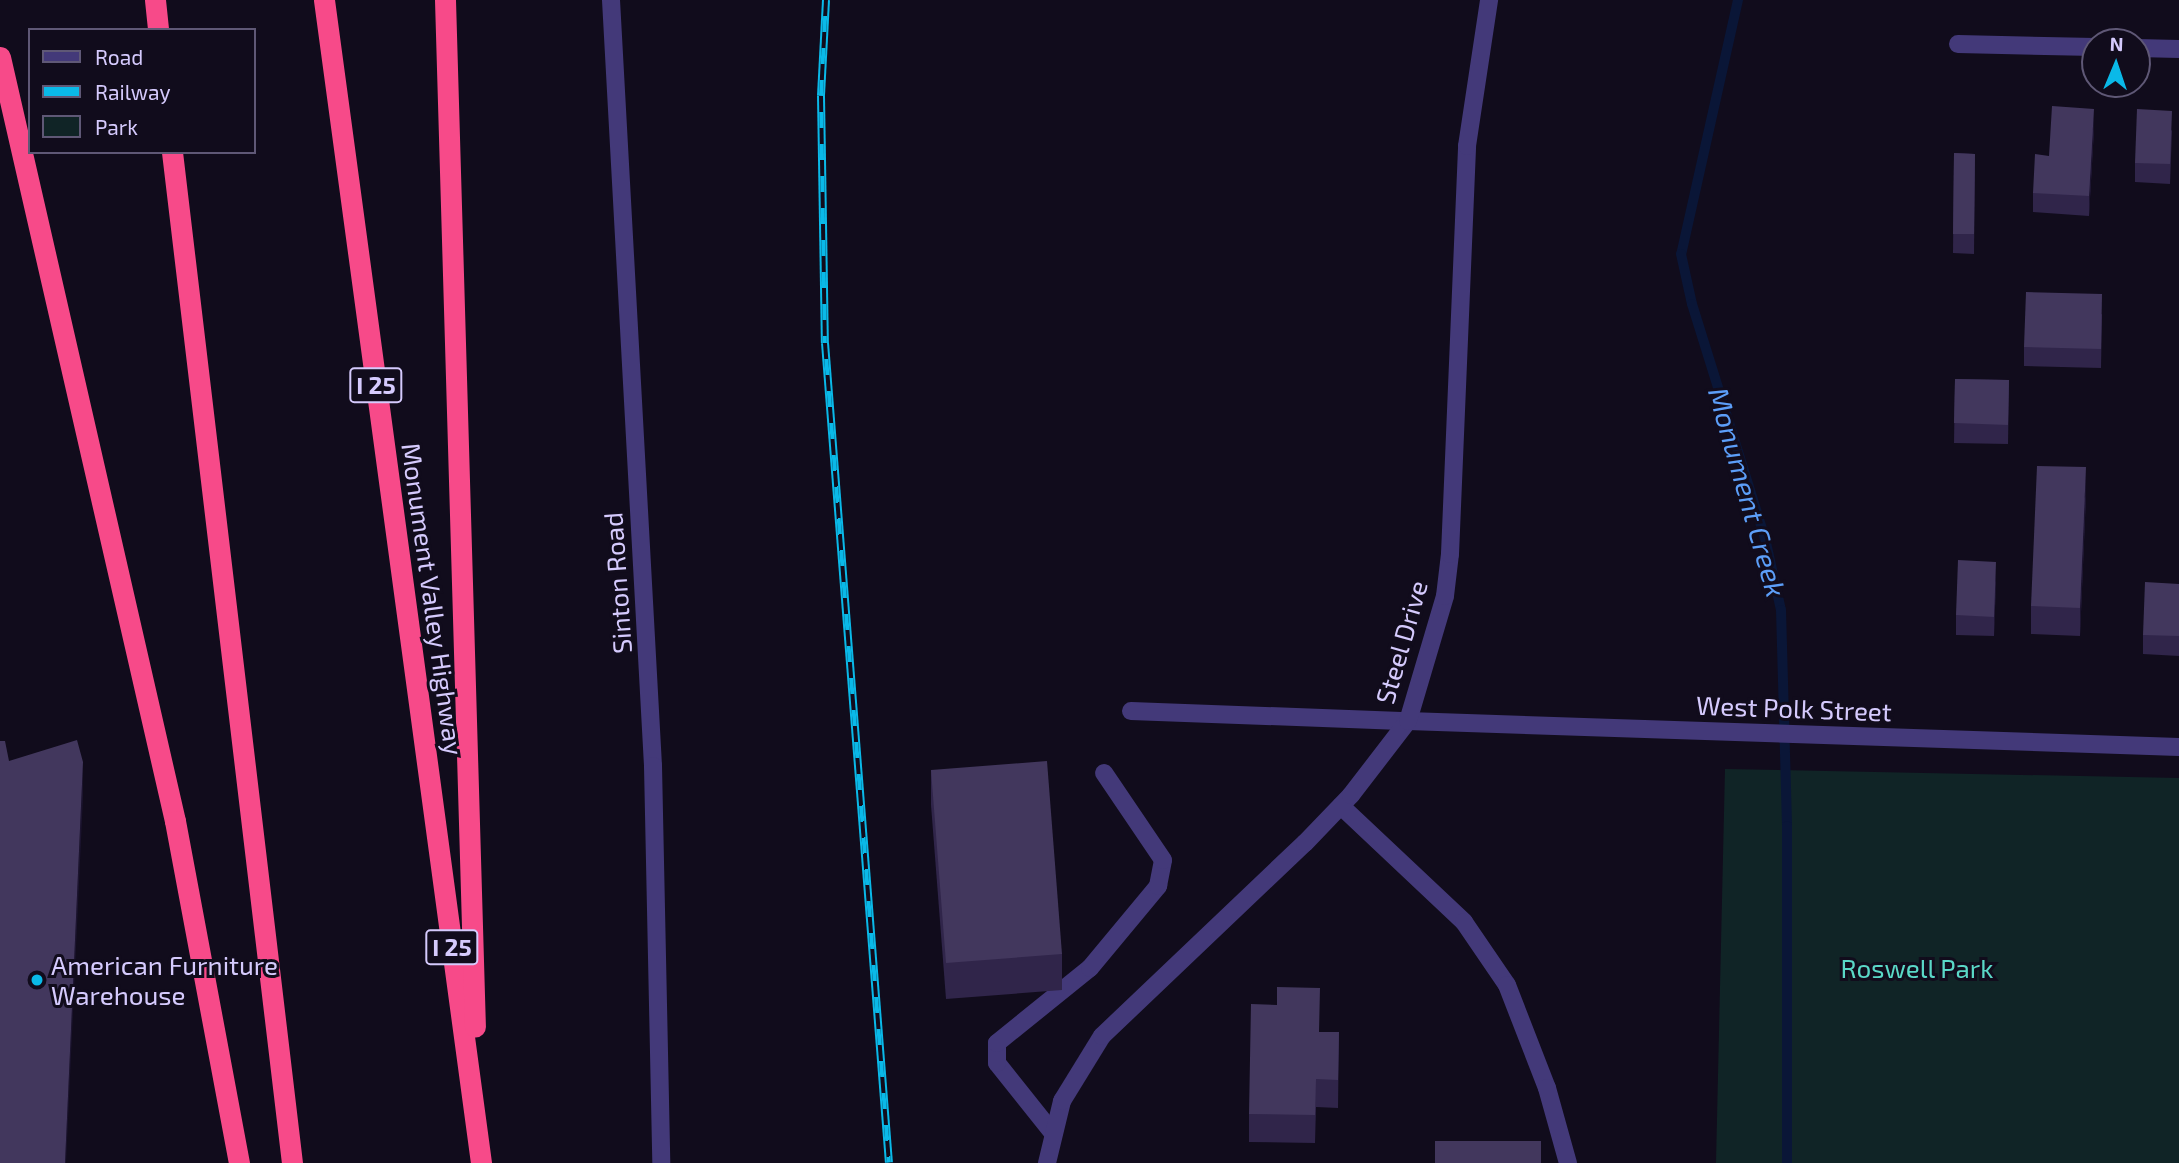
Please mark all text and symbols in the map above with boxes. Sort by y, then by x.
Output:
legend [28,28,256,154]
north arrow [2081,28,2151,98]
text: N [2109,32,2124,55]
text: Road [95,44,143,69]
text: Railway [95,79,171,104]
text: Park [95,114,138,139]
road number: I 25 [348,364,404,406]
water label: Monument Creek [1702,383,1794,601]
street label: Monument Valley Highway [396,440,470,758]
street label: Sinton Road [596,511,638,655]
street label: Steel Drive [1368,576,1434,708]
street label: West Polk Street [1696,689,1892,727]
road number: I 25 [424,926,480,967]
place label: American Furniture Warehouse [51,949,278,1010]
park label: Roswell Park [1840,952,1994,984]
marker: American Furniture Warehouse [29,972,45,988]

